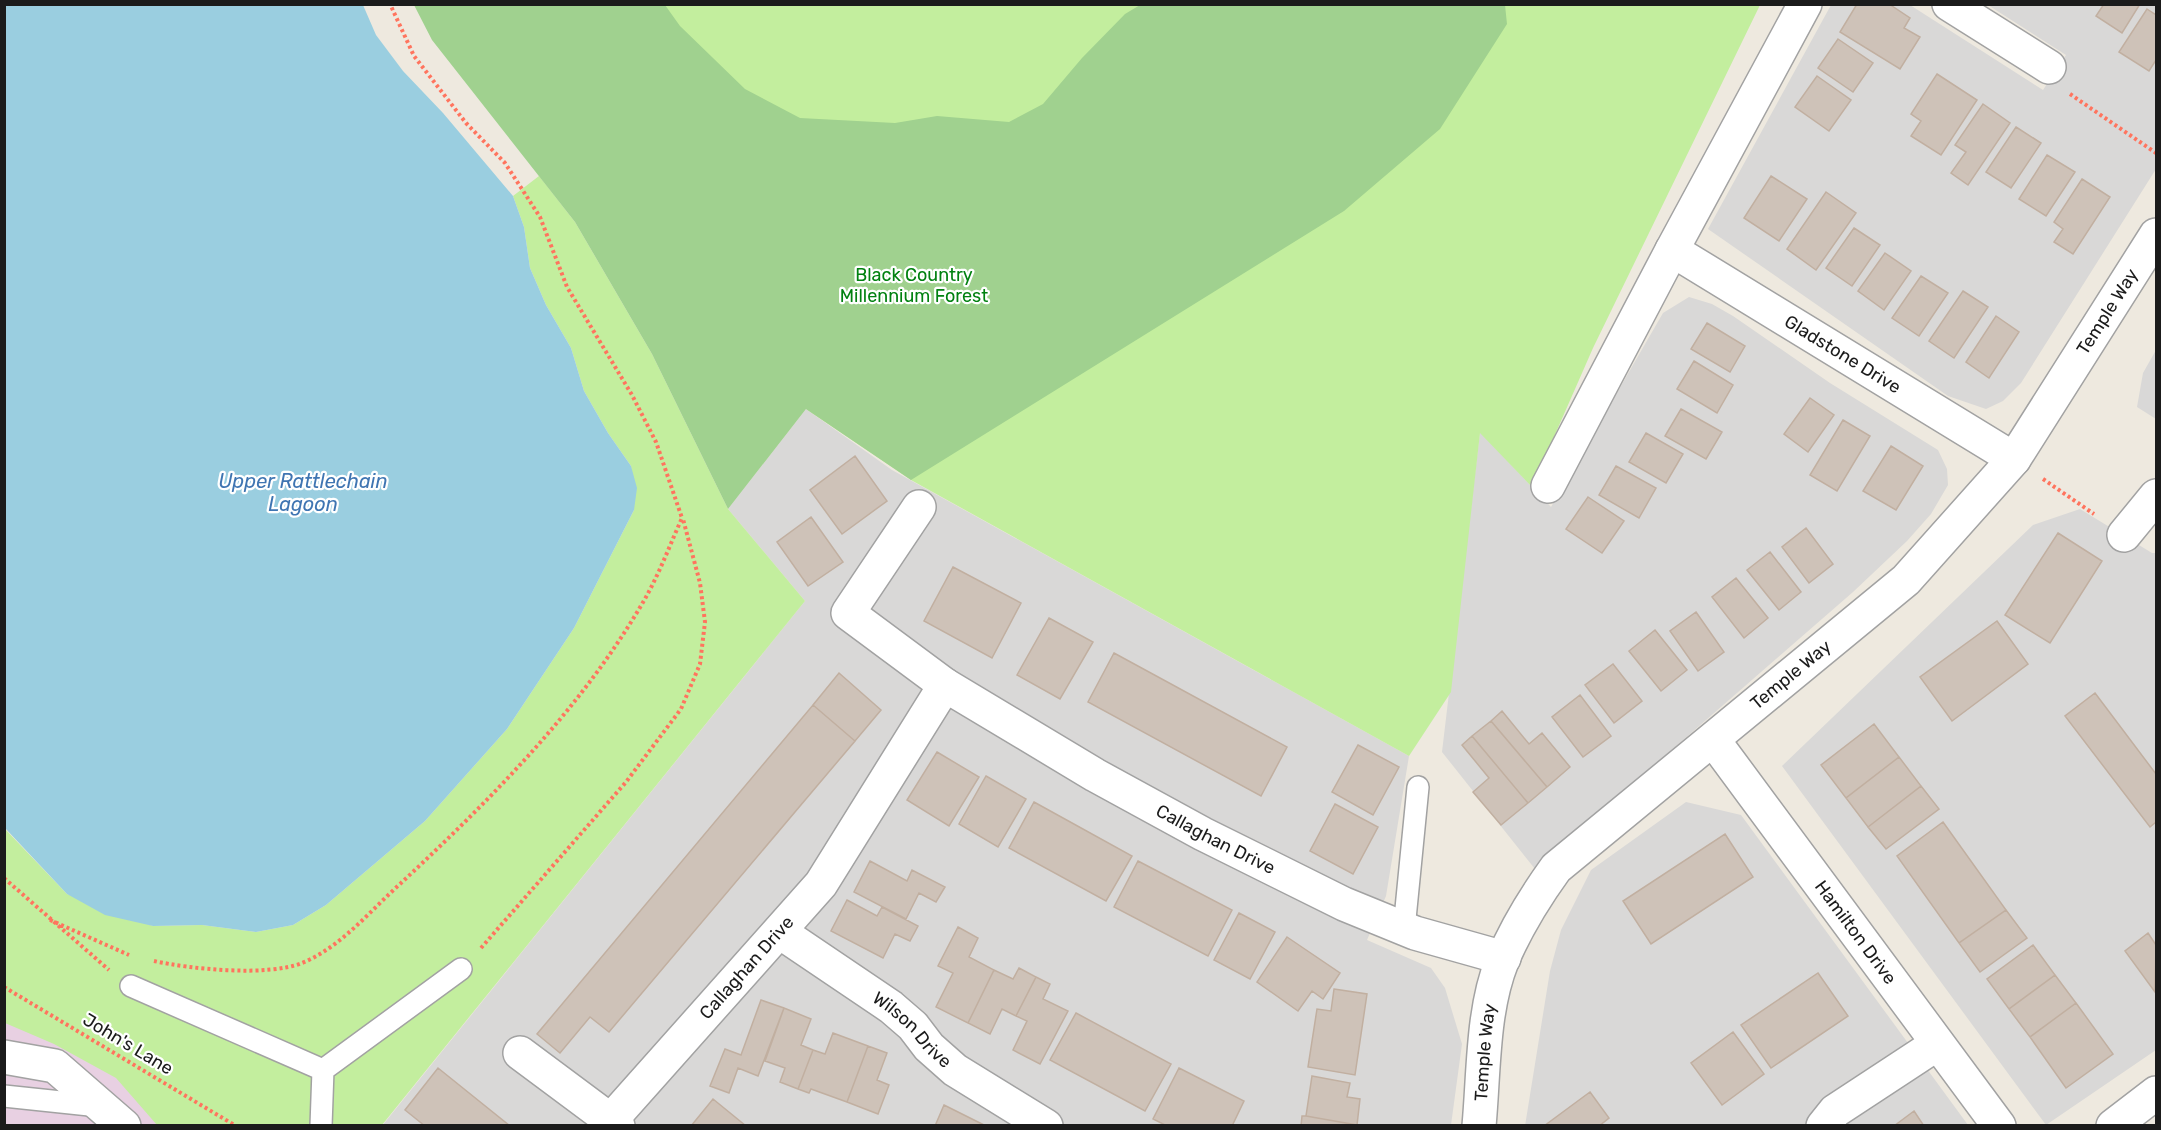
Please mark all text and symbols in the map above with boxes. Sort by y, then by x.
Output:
park label: Black Country Millennium Forest [840,264,988,307]
street label: Temple Way [2072,264,2143,359]
street label: Gladstone Drive [1780,310,1905,398]
water label: Upper Rattlechain Lagoon [218,469,388,516]
street label: Temple Way [1746,635,1836,714]
street label: Callaghan Drive [1152,799,1279,879]
street label: Hamilton Drive [1810,876,1901,989]
street label: Callaghan Drive [695,911,798,1024]
street label: Wilson Drive [869,987,956,1073]
street label: Temple Way [1470,1002,1501,1102]
street label: John's Lane [79,1008,177,1080]

